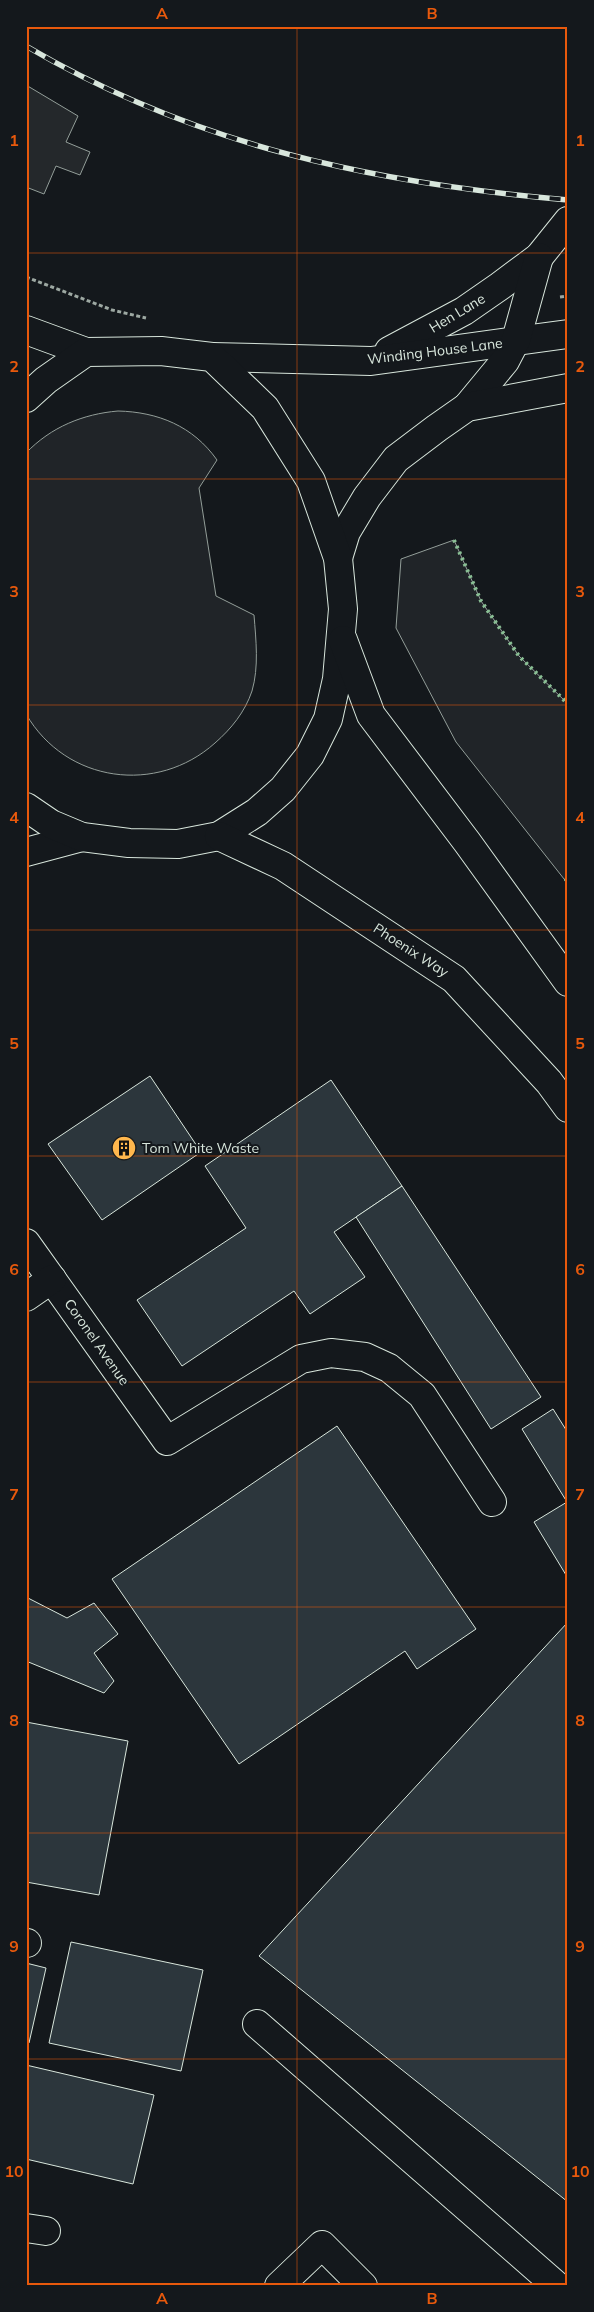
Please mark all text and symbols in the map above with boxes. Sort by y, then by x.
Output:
text: A [156,3,168,23]
text: B [426,3,438,23]
text: 1 [9,130,19,150]
text: 1 [575,130,585,150]
street label: Hen Lane [426,289,488,337]
street label: Winding House Lane [366,334,504,368]
text: 2 [9,356,19,376]
text: 2 [575,356,585,376]
text: 3 [9,581,19,601]
text: 3 [575,581,585,601]
text: 4 [9,807,19,827]
text: 4 [575,807,585,827]
street label: Phoenix Way [370,919,452,981]
text: 5 [9,1033,19,1053]
text: 5 [575,1033,585,1053]
building icon: Tom White Waste [111,1135,137,1161]
place label: Tom White Waste [142,1139,259,1157]
text: 6 [9,1259,19,1279]
text: 6 [575,1259,585,1279]
street label: Coronel Avenue [60,1295,134,1389]
text: 7 [9,1484,19,1504]
text: 7 [575,1484,585,1504]
text: 8 [9,1710,19,1730]
text: 8 [575,1710,585,1730]
text: 9 [9,1936,19,1956]
text: 9 [575,1936,585,1956]
text: 10 [4,2161,24,2181]
text: 10 [570,2161,590,2181]
text: A [156,2288,168,2308]
text: B [426,2288,438,2308]

